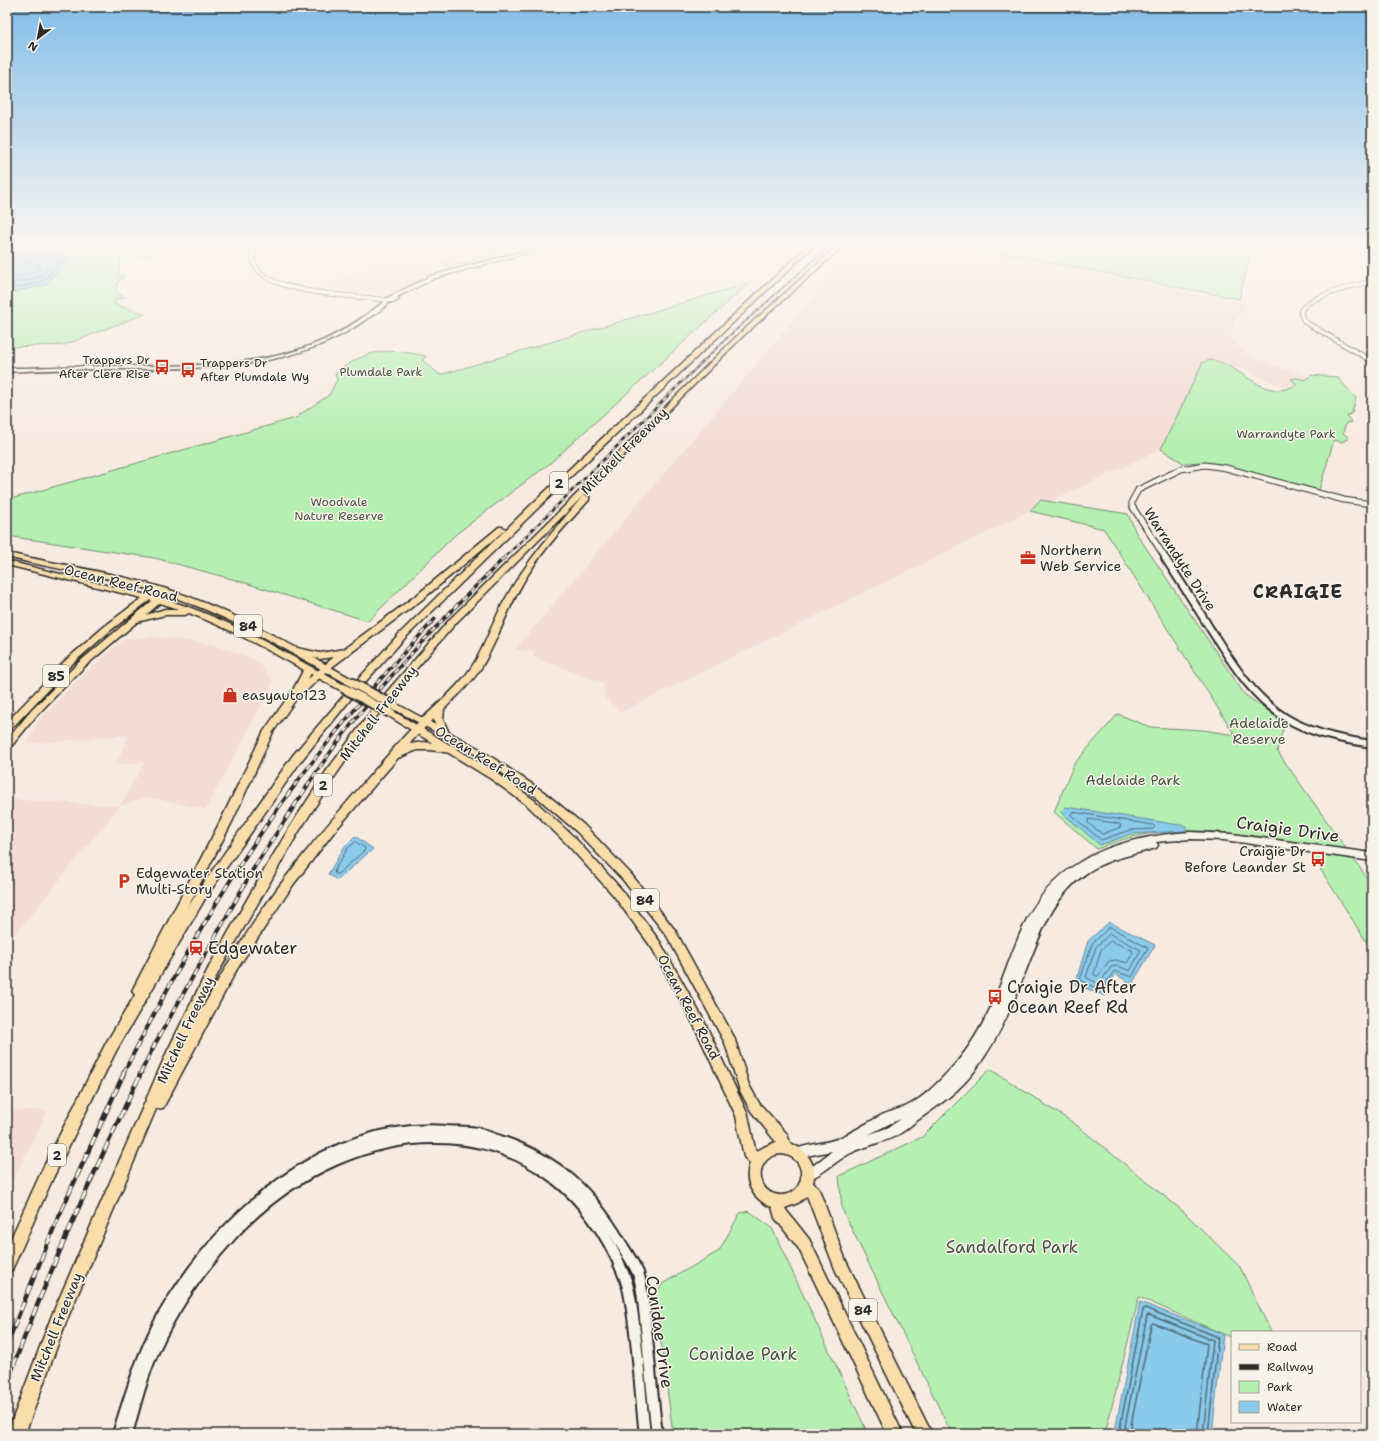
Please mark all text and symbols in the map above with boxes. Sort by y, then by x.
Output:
north arrow [18,18,58,58]
text: N [25,37,41,55]
place label: Trappers Dr After Clere Rise [59,352,150,382]
place label: Trappers Dr After Plumdale Wy [200,355,309,385]
bus stop icon: Trappers Dr After Clere Rise [153,358,171,376]
bus stop icon: Trappers Dr After Plumdale Wy [179,361,197,379]
park label: Plumdale Park [340,364,422,380]
street label: Mitchell Freeway [577,404,671,498]
park label: Warrandyte Park [1236,426,1336,442]
road number: 2 [550,472,568,494]
park label: Woodvale Nature Reserve [294,494,384,524]
street label: Warrandyte Drive [1140,504,1220,614]
place label: Northern Web Service [1040,541,1122,575]
office icon: Northern Web Service [1019,549,1037,567]
street label: Ocean Reef Road [62,560,180,606]
district label: CRAIGIE [1253,580,1343,604]
road number: 84 [234,615,262,637]
street label: Mitchell Freeway [335,662,421,764]
road number: 85 [43,665,69,687]
shop icon: easyauto123 [221,686,239,704]
place label: easyauto123 [242,686,327,704]
park label: Adelaide Reserve [1229,714,1289,748]
street label: Ocean Reef Road [432,721,540,799]
park label: Adelaide Park [1086,771,1180,789]
road number: 2 [314,774,332,796]
street label: Craigie Drive [1235,811,1341,847]
place label: Craigie Dr Before Leander St [1185,842,1306,876]
bus stop icon: Craigie Dr Before Leander St [1309,850,1327,868]
place label: Edgewater Station Multi-Story [136,864,263,898]
parking icon: Edgewater Station Multi-Story [115,872,133,890]
road number: 84 [631,889,659,911]
place label: Edgewater [208,937,297,959]
station icon: Edgewater [187,939,205,957]
street label: Ocean Reef Road [654,951,724,1063]
street label: Mitchell Freeway [152,973,218,1087]
place label: Craigie Dr After Ocean Reef Rd [1007,976,1137,1018]
bus stop icon: Craigie Dr After Ocean Reef Rd [986,988,1004,1006]
road number: 2 [48,1144,66,1166]
park label: Sandalford Park [946,1236,1078,1258]
street label: Mitchell Freeway [26,1270,86,1384]
street label: Conidae Drive [641,1274,679,1390]
road number: 84 [849,1299,877,1321]
legend [1231,1331,1361,1423]
text: Road [1267,1339,1298,1355]
park label: Conidae Park [689,1343,797,1365]
text: Railway [1267,1359,1314,1375]
text: Park [1267,1379,1293,1395]
text: Water [1267,1399,1303,1415]

